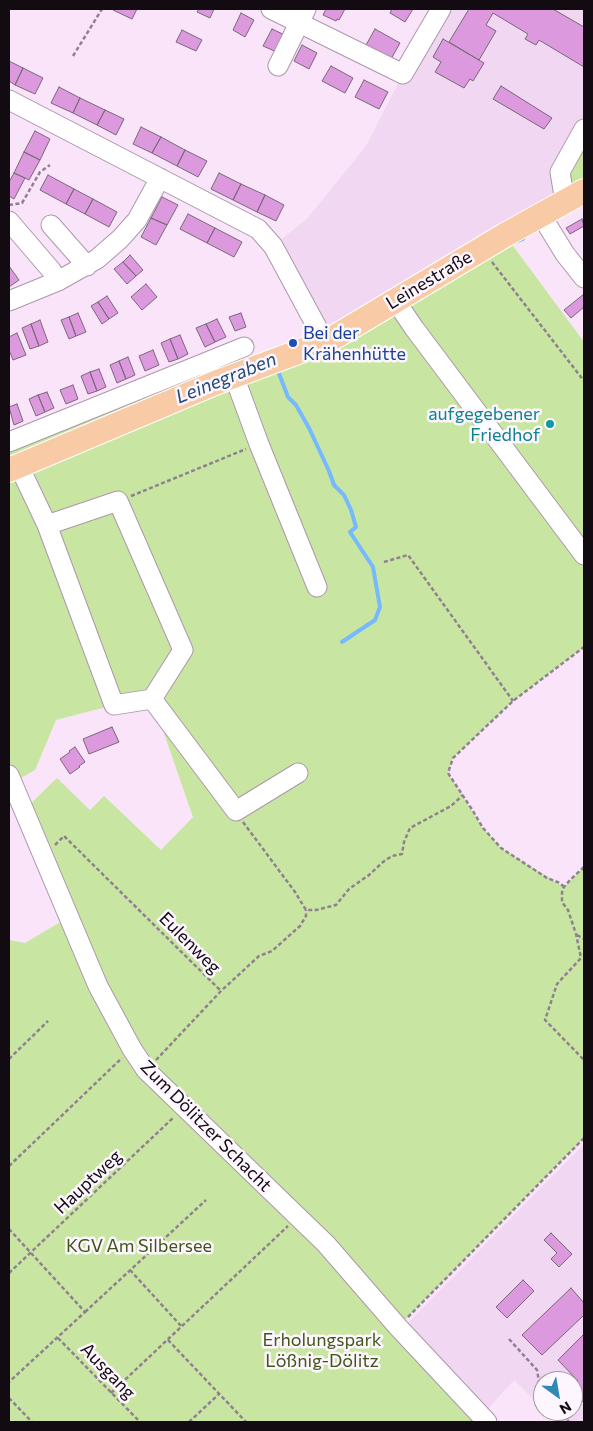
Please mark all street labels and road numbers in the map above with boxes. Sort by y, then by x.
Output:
street label: Leinestraße [382,246,476,314]
street label: Eulenweg [155,908,225,978]
street label: Zum Dölitzer Schacht [136,1056,276,1196]
street label: Hauptweg [50,1145,126,1219]
street label: Ausgang [76,1338,140,1404]

